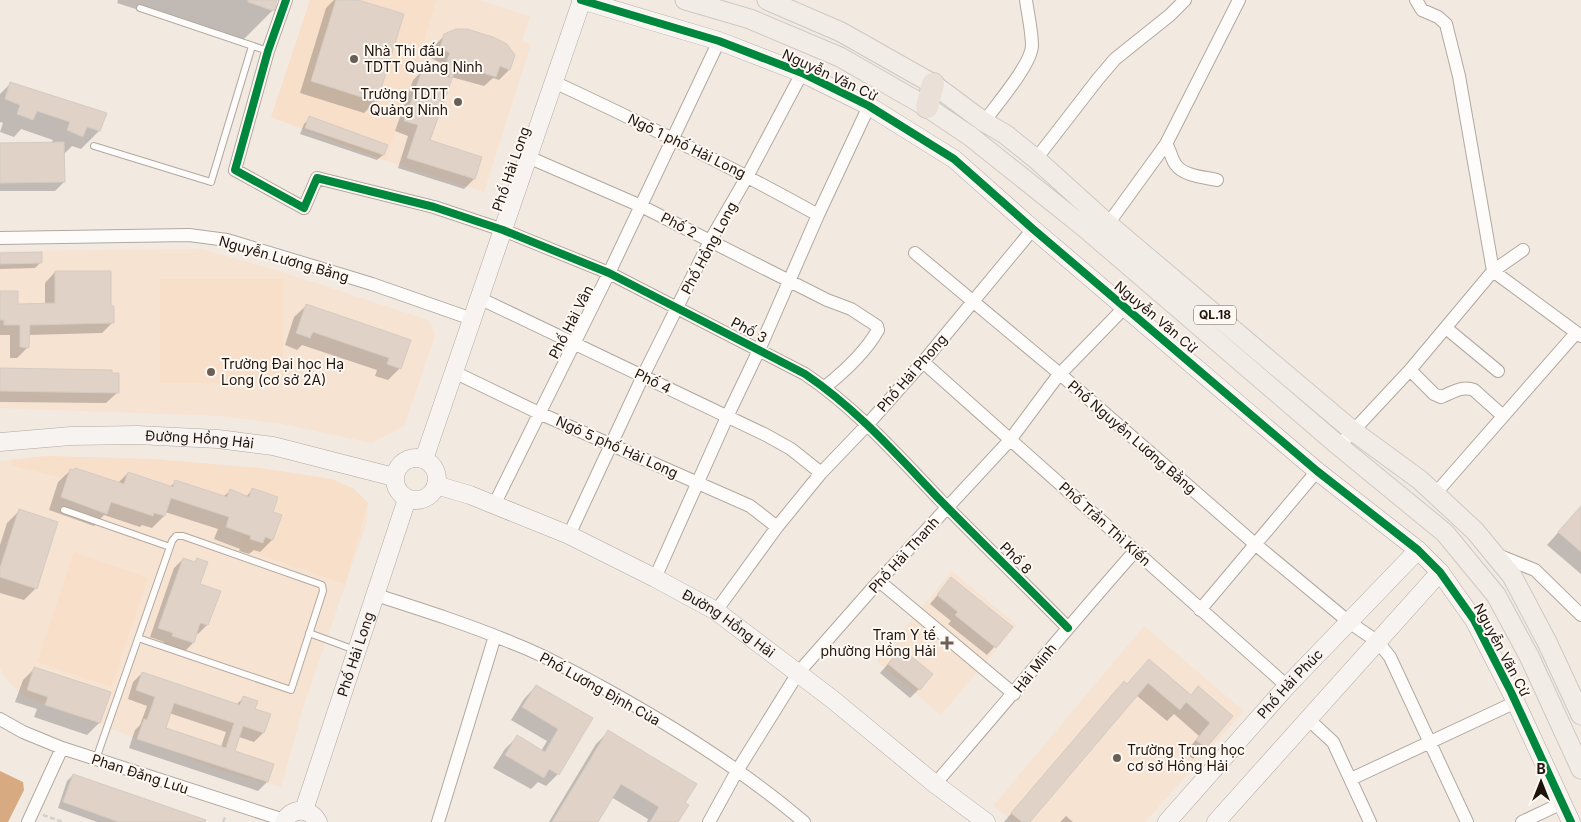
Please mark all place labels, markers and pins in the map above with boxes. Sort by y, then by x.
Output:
place label: Nhà Thi đấu TDTT Quảng Ninh [364,42,483,75]
marker: Nhà Thi đấu TDTT Quảng Ninh [348,53,360,65]
place label: Trường TDTT Quảng Ninh [360,85,448,118]
marker: Trường TDTT Quảng Ninh [452,96,464,108]
place label: Trường Đại học Hạ Long (cơ sở 2A) [221,355,344,388]
marker: Trường Đại học Hạ Long (cơ sở 2A) [205,366,217,378]
place label: Trạm Y tế phường Hồng Hải [821,626,936,659]
marker: Trạm Y tế phường Hồng Hải [940,636,954,650]
place label: Trường Trung học cơ sở Hồng Hải [1127,741,1245,774]
marker: Trường Trung học cơ sở Hồng Hải [1111,752,1123,764]

